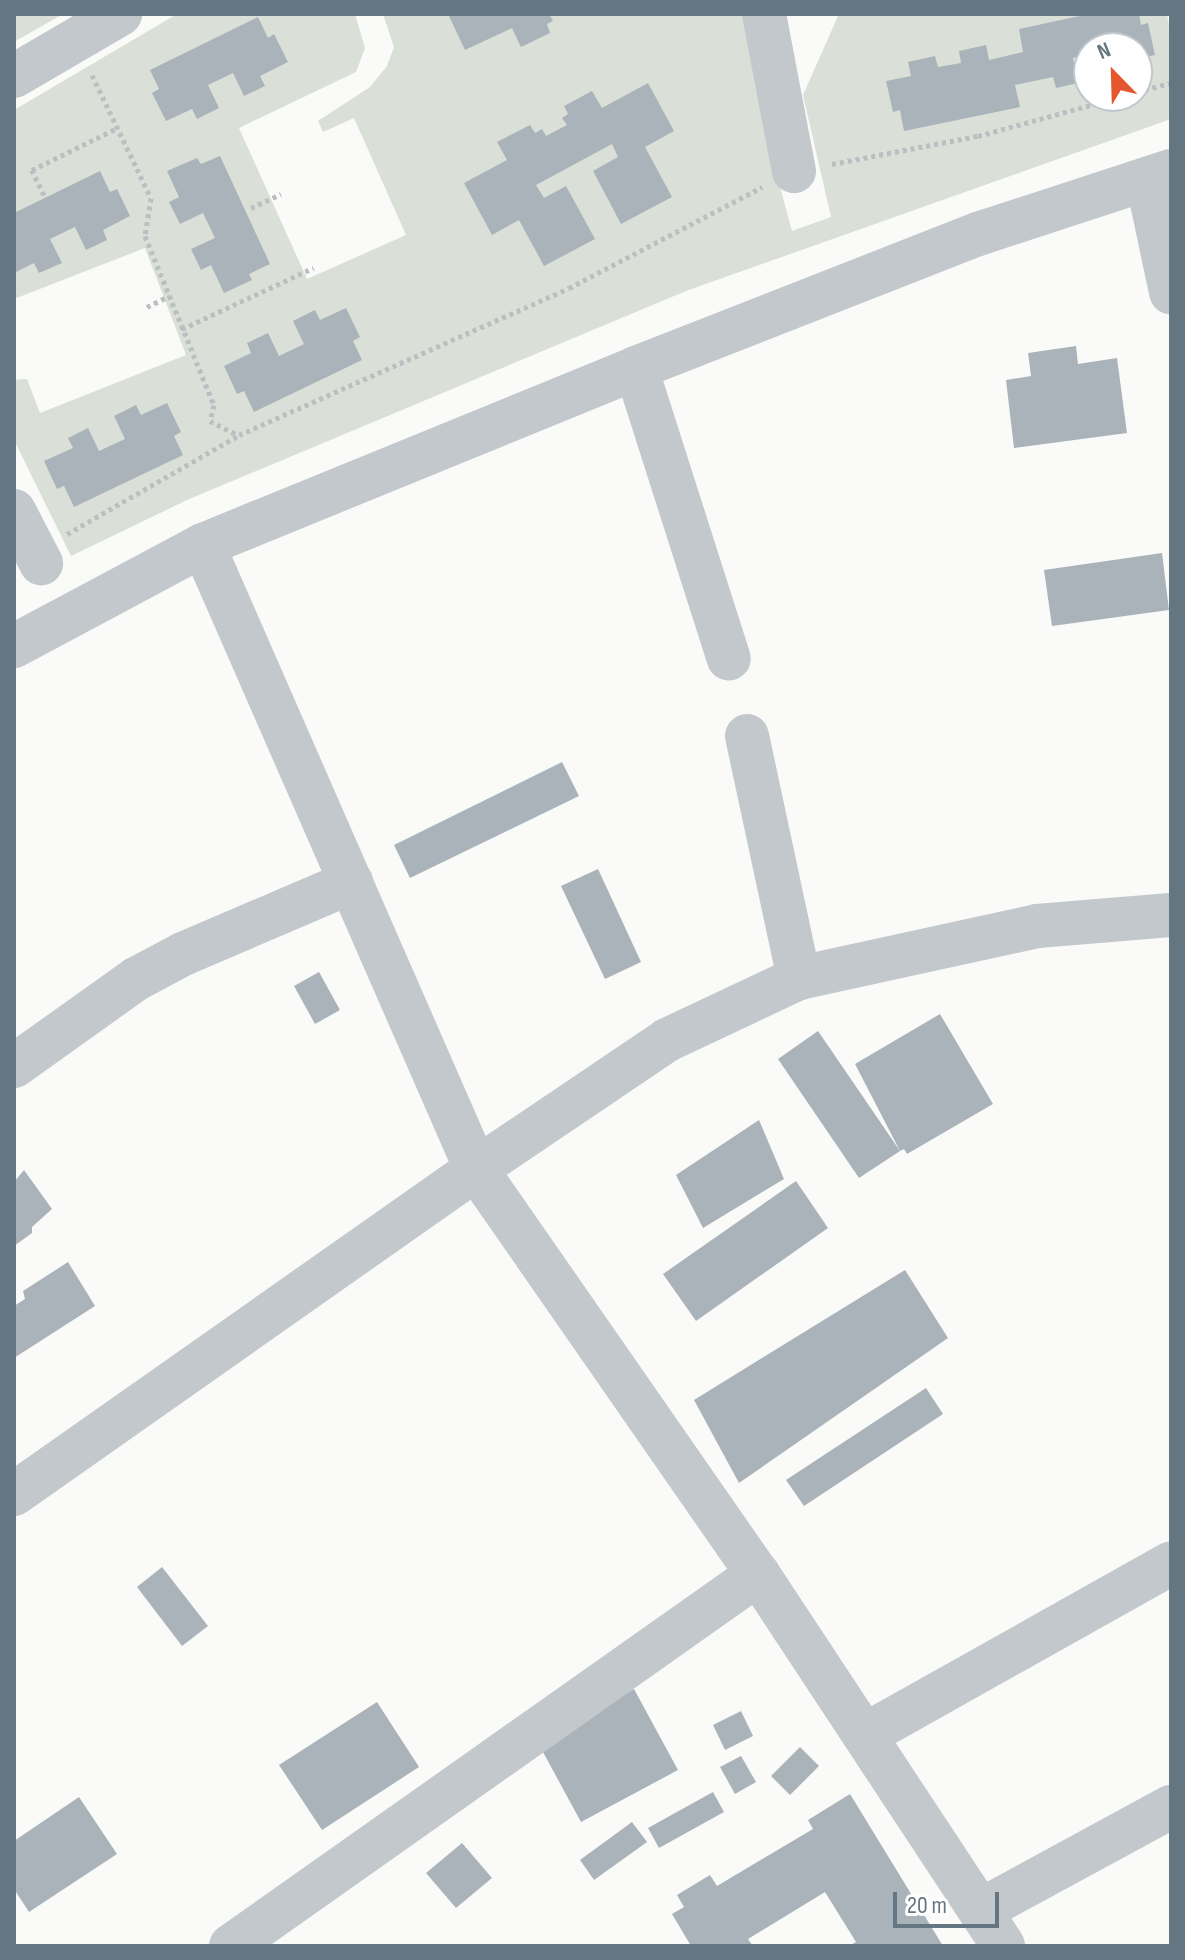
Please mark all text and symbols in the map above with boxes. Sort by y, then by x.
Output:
north arrow [1073,32,1153,112]
text: N [1094,37,1115,66]
scale bar [897,1876,1003,1926]
text: 20 m [907,1891,947,1920]

